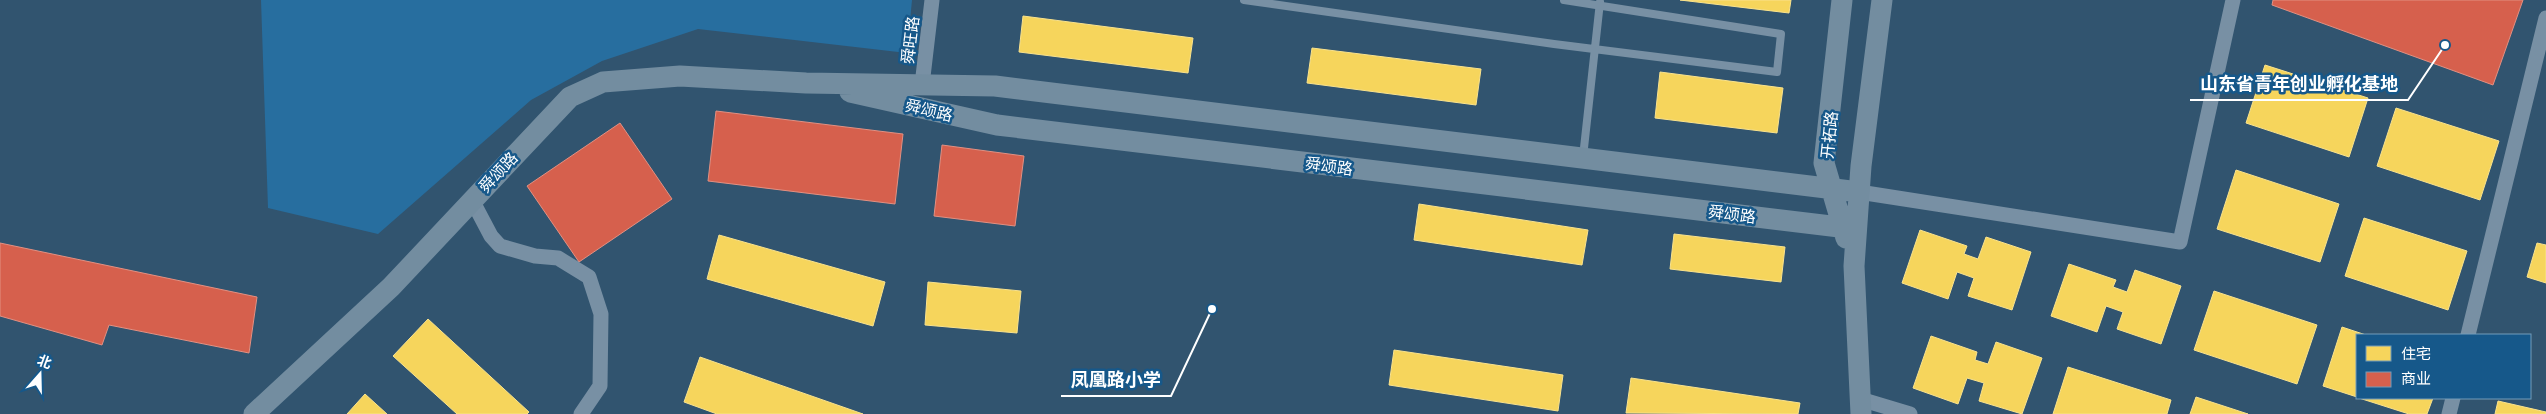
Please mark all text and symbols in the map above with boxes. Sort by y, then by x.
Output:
street label: 舜旺路 [897,15,925,65]
callout: 山东省青年创业孵化基地 [2190,67,2408,100]
text: 山东省青年创业孵化基地 [2200,72,2398,96]
street label: 舜颂路 [903,95,955,127]
street label: 开拓路 [1817,110,1843,160]
street label: 舜颂路 [474,148,523,198]
street label: 舜颂路 [1304,153,1354,181]
street label: 舜颂路 [1707,201,1757,229]
legend [2356,334,2531,399]
text: 住宅 [2401,344,2431,364]
north arrow [15,349,65,399]
text: 北 [34,351,54,374]
callout: 凤凰路小学 [1061,363,1171,396]
text: 凤凰路小学 [1071,368,1161,392]
text: 商业 [2401,369,2431,389]

